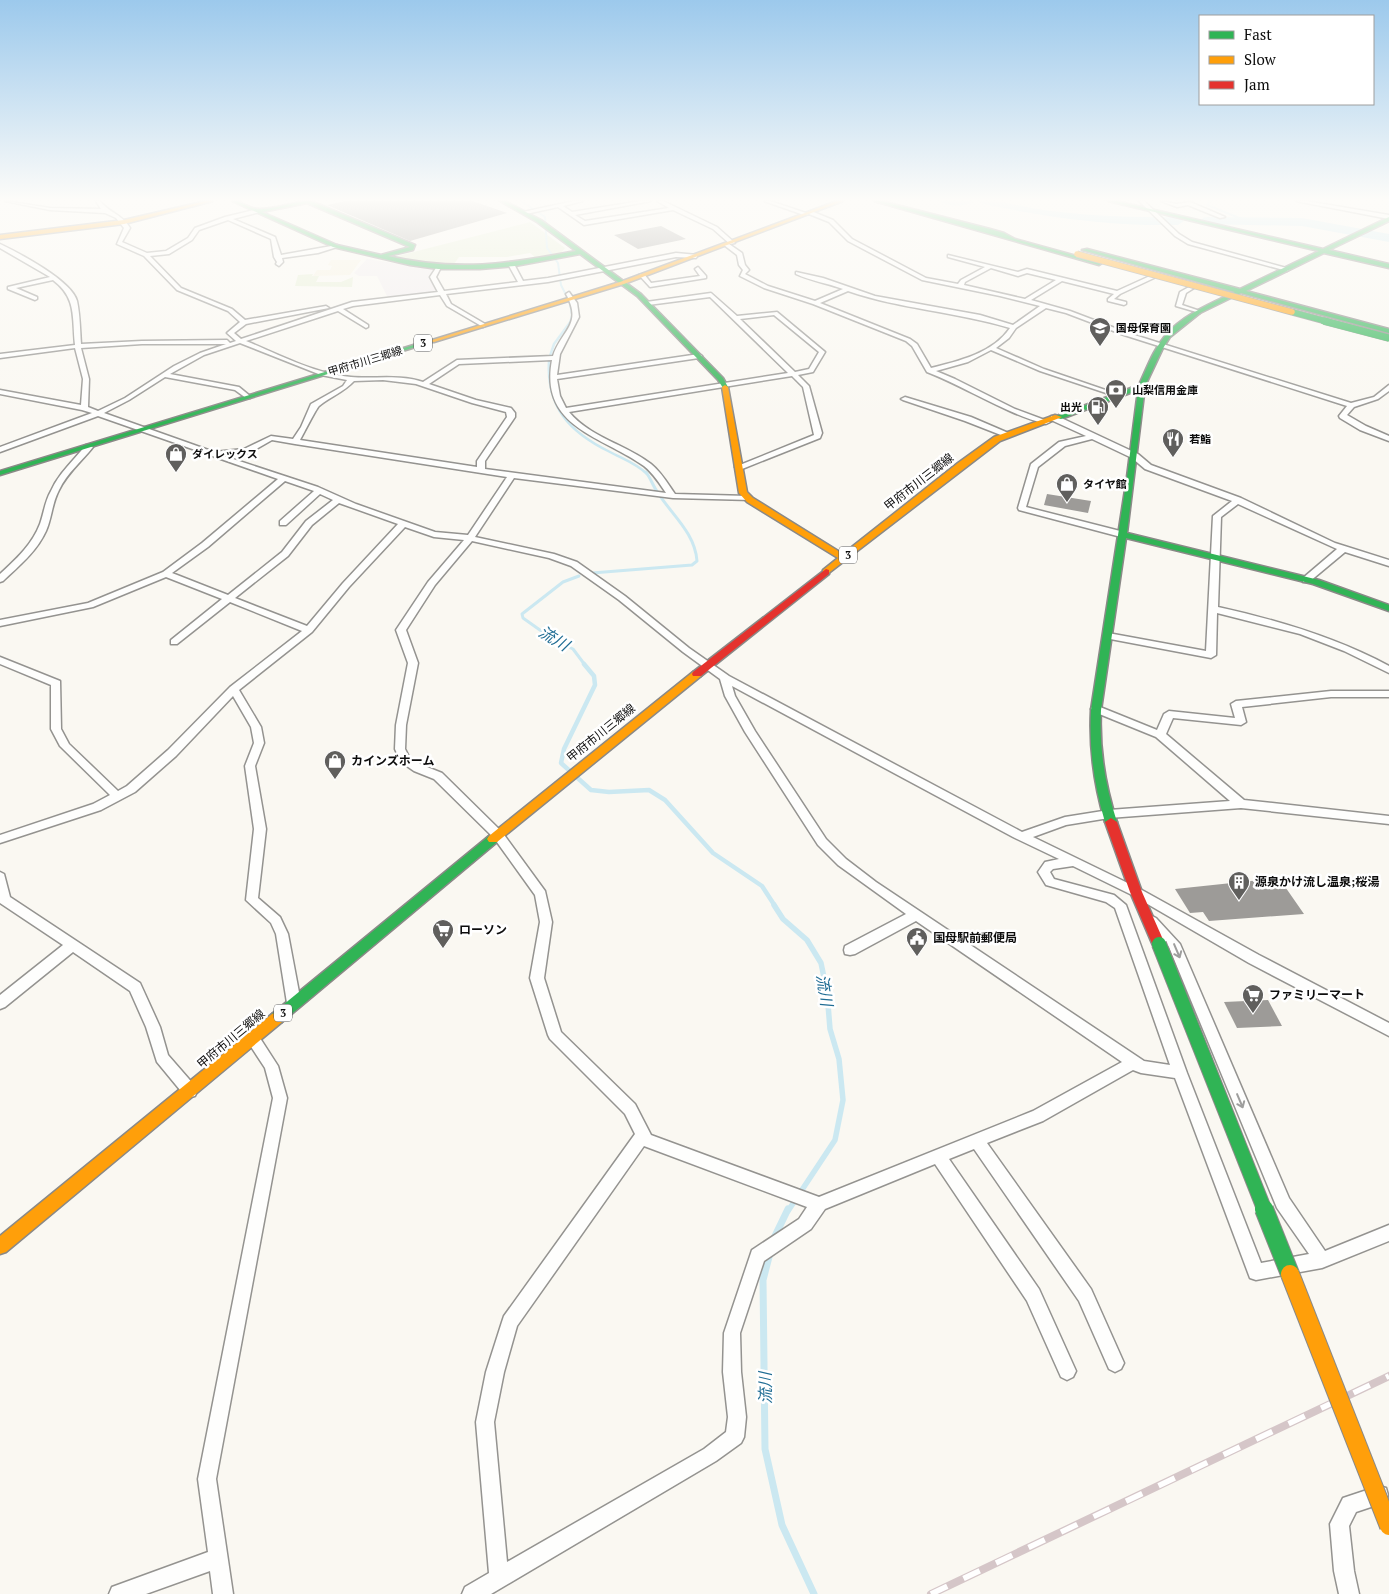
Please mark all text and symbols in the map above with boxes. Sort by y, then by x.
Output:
legend [1199,15,1374,105]
text: Fast [1244,24,1272,44]
text: Slow [1244,49,1277,69]
text: Jam [1244,74,1270,94]
school or university icon: 国母保育園 [1088,316,1112,347]
place label: 国母保育園 [1116,321,1171,335]
road number: 3 [414,334,432,352]
street label: 甲府市川三郷線 [326,343,404,379]
bank icon: 山梨信用金庫 [1104,378,1128,409]
place label: 山梨信用金庫 [1132,383,1198,397]
fuel station icon: 出光 [1086,395,1110,426]
place label: 出光 [1060,400,1082,414]
restaurant icon: 若鮨 [1161,427,1185,458]
place label: 若鮨 [1189,432,1211,446]
shop icon: ダイレックス [164,442,188,473]
place label: ダイレックス [192,447,258,461]
street label: 甲府市川三郷線 [881,450,956,513]
shop icon: タイヤ館 [1055,472,1079,503]
place label: タイヤ館 [1083,477,1127,491]
road number: 3 [839,546,857,564]
water label: 流川 [535,620,575,657]
street label: 甲府市川三郷線 [563,700,638,765]
shop icon: カインズホーム [323,749,347,780]
place label: カインズホーム [351,753,434,768]
building icon: 源泉かけ流し温泉;桜湯 [1227,870,1251,901]
place label: 源泉かけ流し温泉;桜湯 [1255,874,1379,889]
supermarket icon: ローソン [431,918,455,949]
place label: ローソン [459,922,507,937]
public building icon: 国母駅前郵便局 [905,926,929,957]
place label: 国母駅前郵便局 [933,930,1017,945]
one-way arrow [1172,943,1182,958]
water label: 流川 [812,972,839,1009]
supermarket icon: ファミリーマート [1241,983,1265,1014]
place label: ファミリーマート [1269,987,1365,1002]
road number: 3 [274,1004,292,1021]
street label: 甲府市川三郷線 [194,1006,268,1071]
one-way arrow [1236,1093,1246,1108]
water label: 流川 [754,1370,776,1404]

